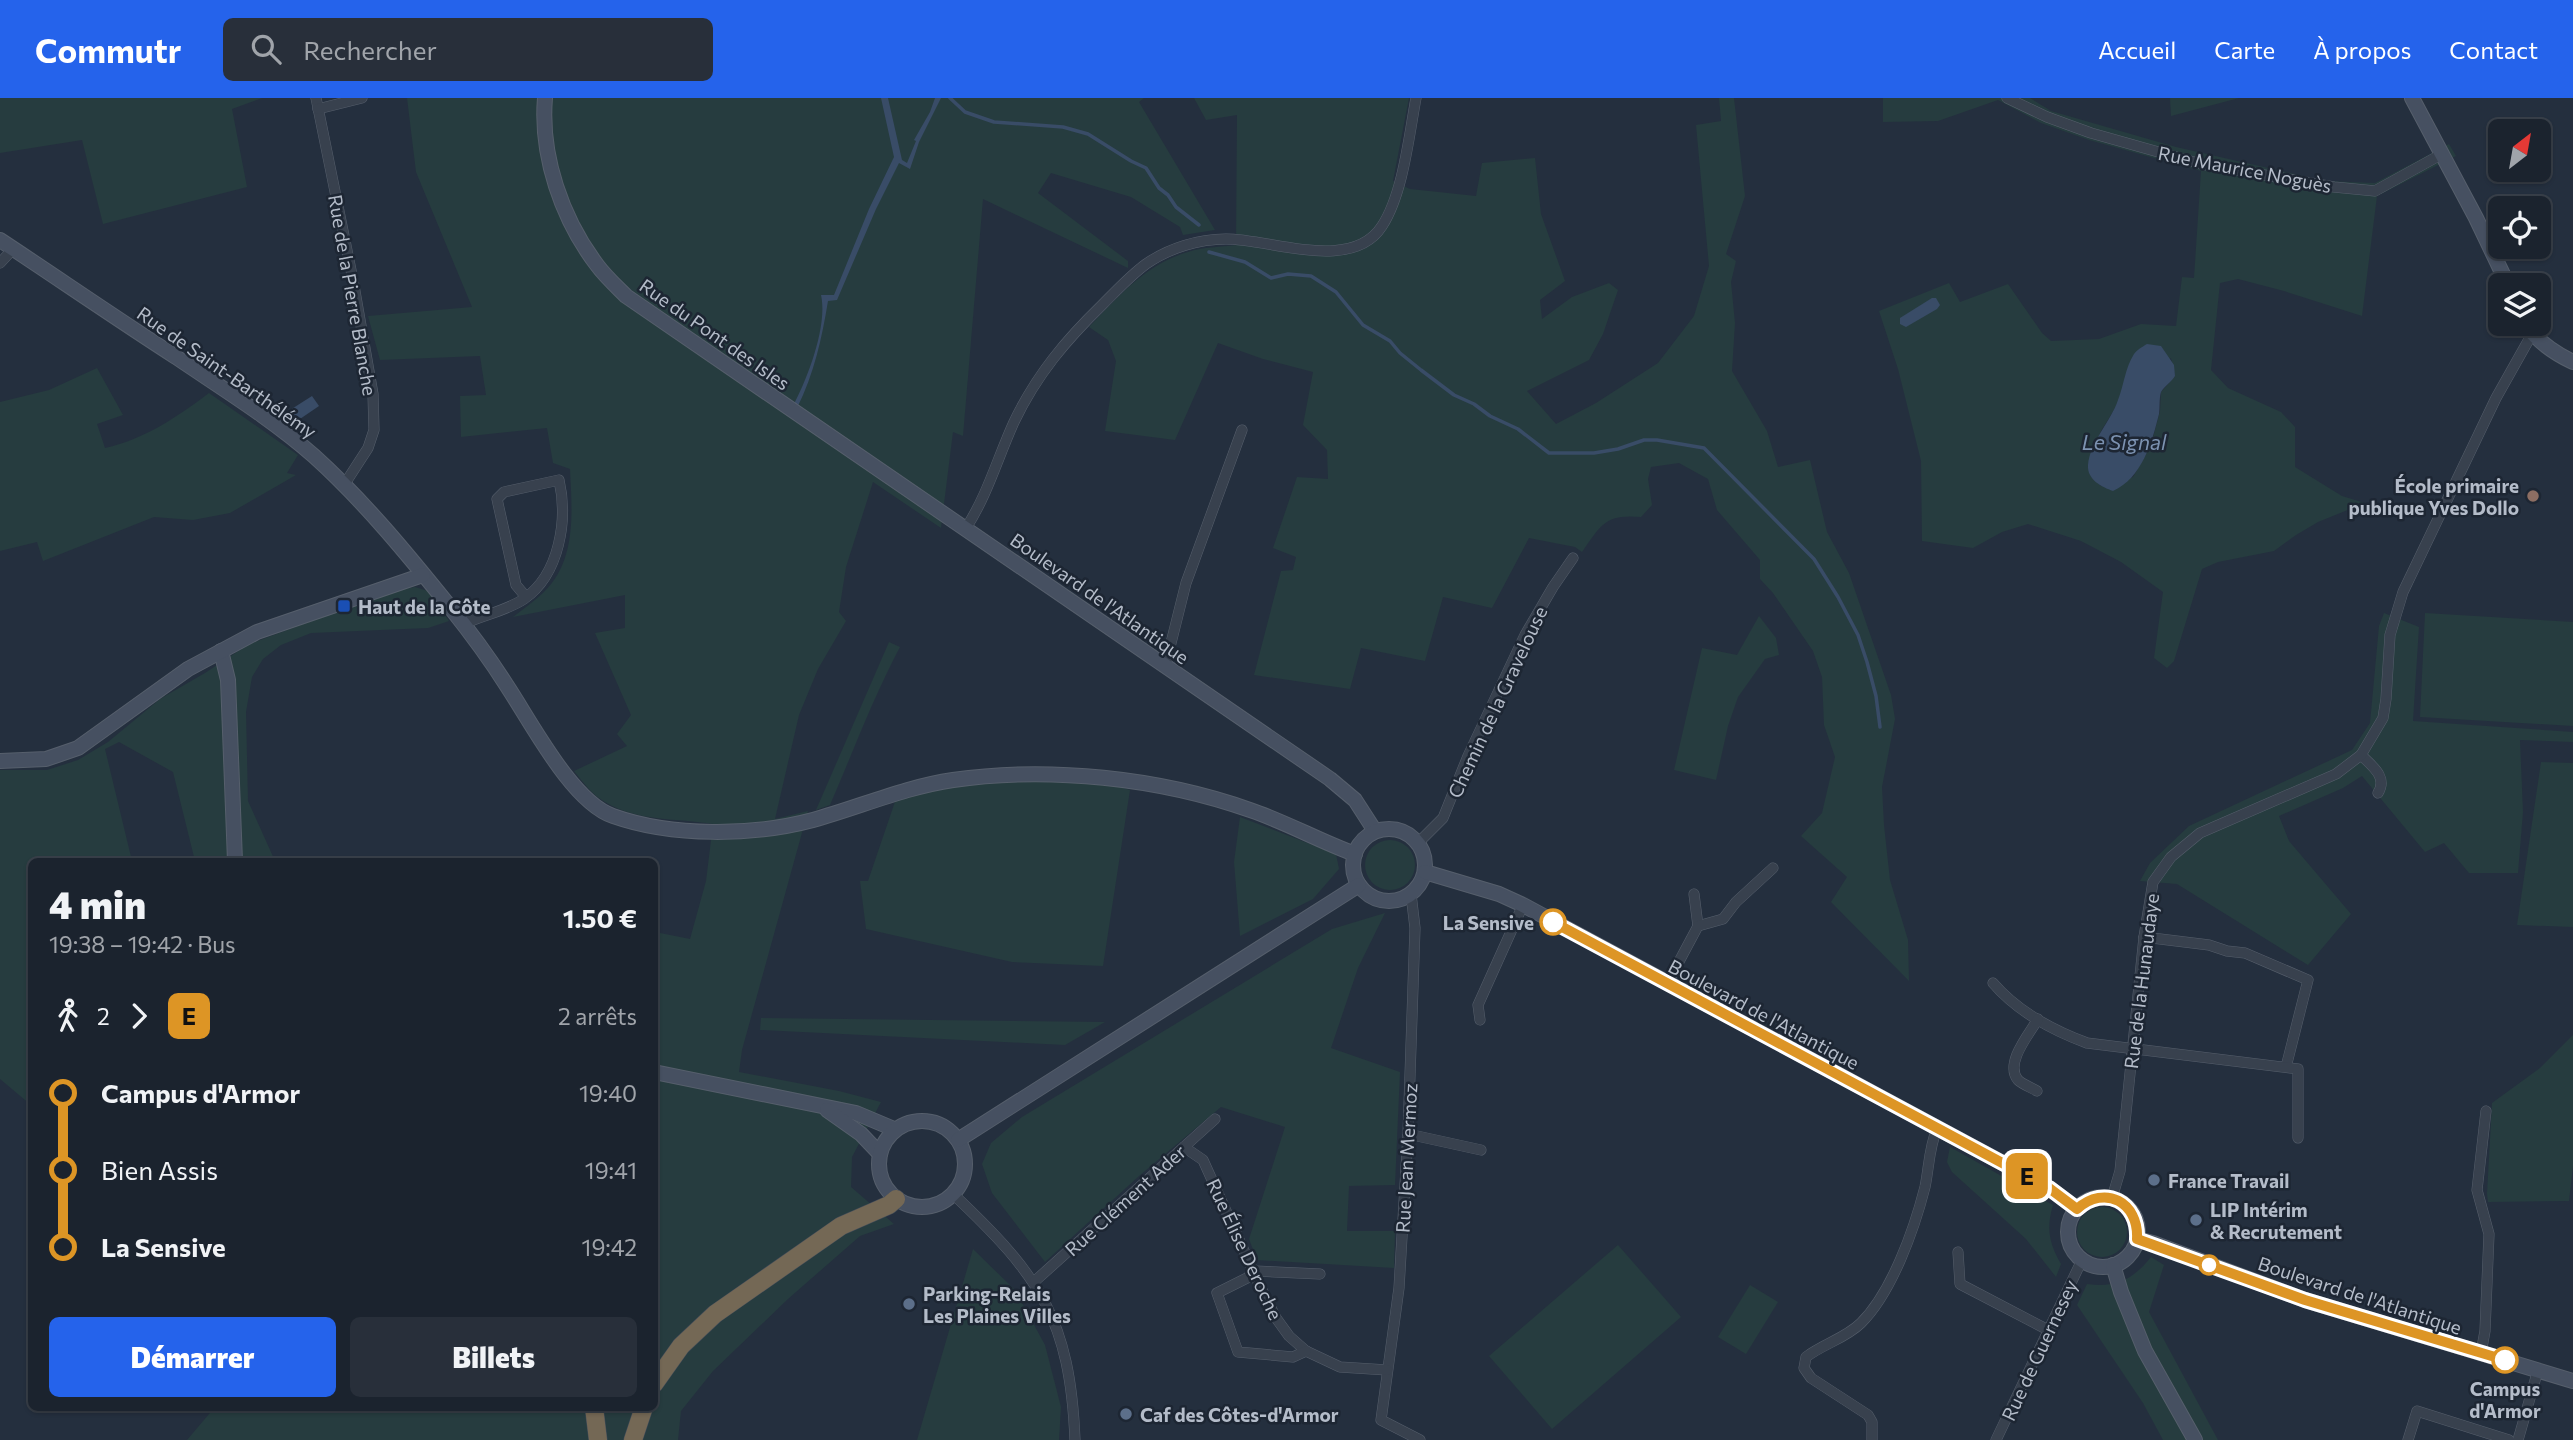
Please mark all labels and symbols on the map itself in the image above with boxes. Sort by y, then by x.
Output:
north arrow [2488,119,2552,182]
street label: Rue Maurice Noguès [2156,141,2334,197]
street label: Rue de la Pierre Blanche [324,193,382,397]
street label: Rue du Pont des Isles [635,273,795,395]
street label: Rue de Saint-Barthélémy [133,301,321,443]
water label: Le Signal [2082,429,2167,454]
place label: École primaire publique Yves Dollo [2349,474,2519,519]
marker: École primaire publique Yves Dollo [2525,488,2541,504]
street label: Boulevard de l'Atlantique [1006,528,1194,668]
place label: Haut de la Côte [358,595,491,618]
marker: Haut de la Côte [336,598,352,614]
street label: Chemin de la Gravelouse [1442,602,1552,802]
street label: Rue de la Hunaudaye [2119,892,2163,1070]
marker: La Sensive [1540,909,1566,935]
place label: La Sensive [1443,911,1534,934]
street label: Boulevard de l'Atlantique [1665,954,1863,1074]
street label: Rue Jean Mermoz [1391,1082,1421,1234]
street label: Rue Clément Ader [1060,1139,1191,1260]
line badge: E [2004,1153,2050,1199]
place label: France Travail [2168,1169,2289,1192]
marker: France Travail [2146,1172,2162,1188]
street label: Rue Élise Deroche [1202,1175,1288,1323]
place label: LIP Intérim & Recrutement [2210,1198,2342,1243]
marker: LIP Intérim & Recrutement [2188,1212,2204,1228]
street label: Boulevard de l'Atlantique [2255,1251,2465,1339]
unlabelled marker [2199,1255,2219,1275]
street label: Rue de Guernesey [1996,1276,2082,1424]
place label: Parking-Relais Les Plaines Villes [923,1282,1071,1327]
marker: Parking-Relais Les Plaines Villes [901,1296,917,1312]
marker: Campus d'Armor [2492,1347,2518,1373]
place label: Campus d'Armor [2469,1377,2541,1422]
place label: Caf des Côtes-d'Armor [1140,1403,1339,1426]
marker: Caf des Côtes-d'Armor [1118,1406,1134,1422]

